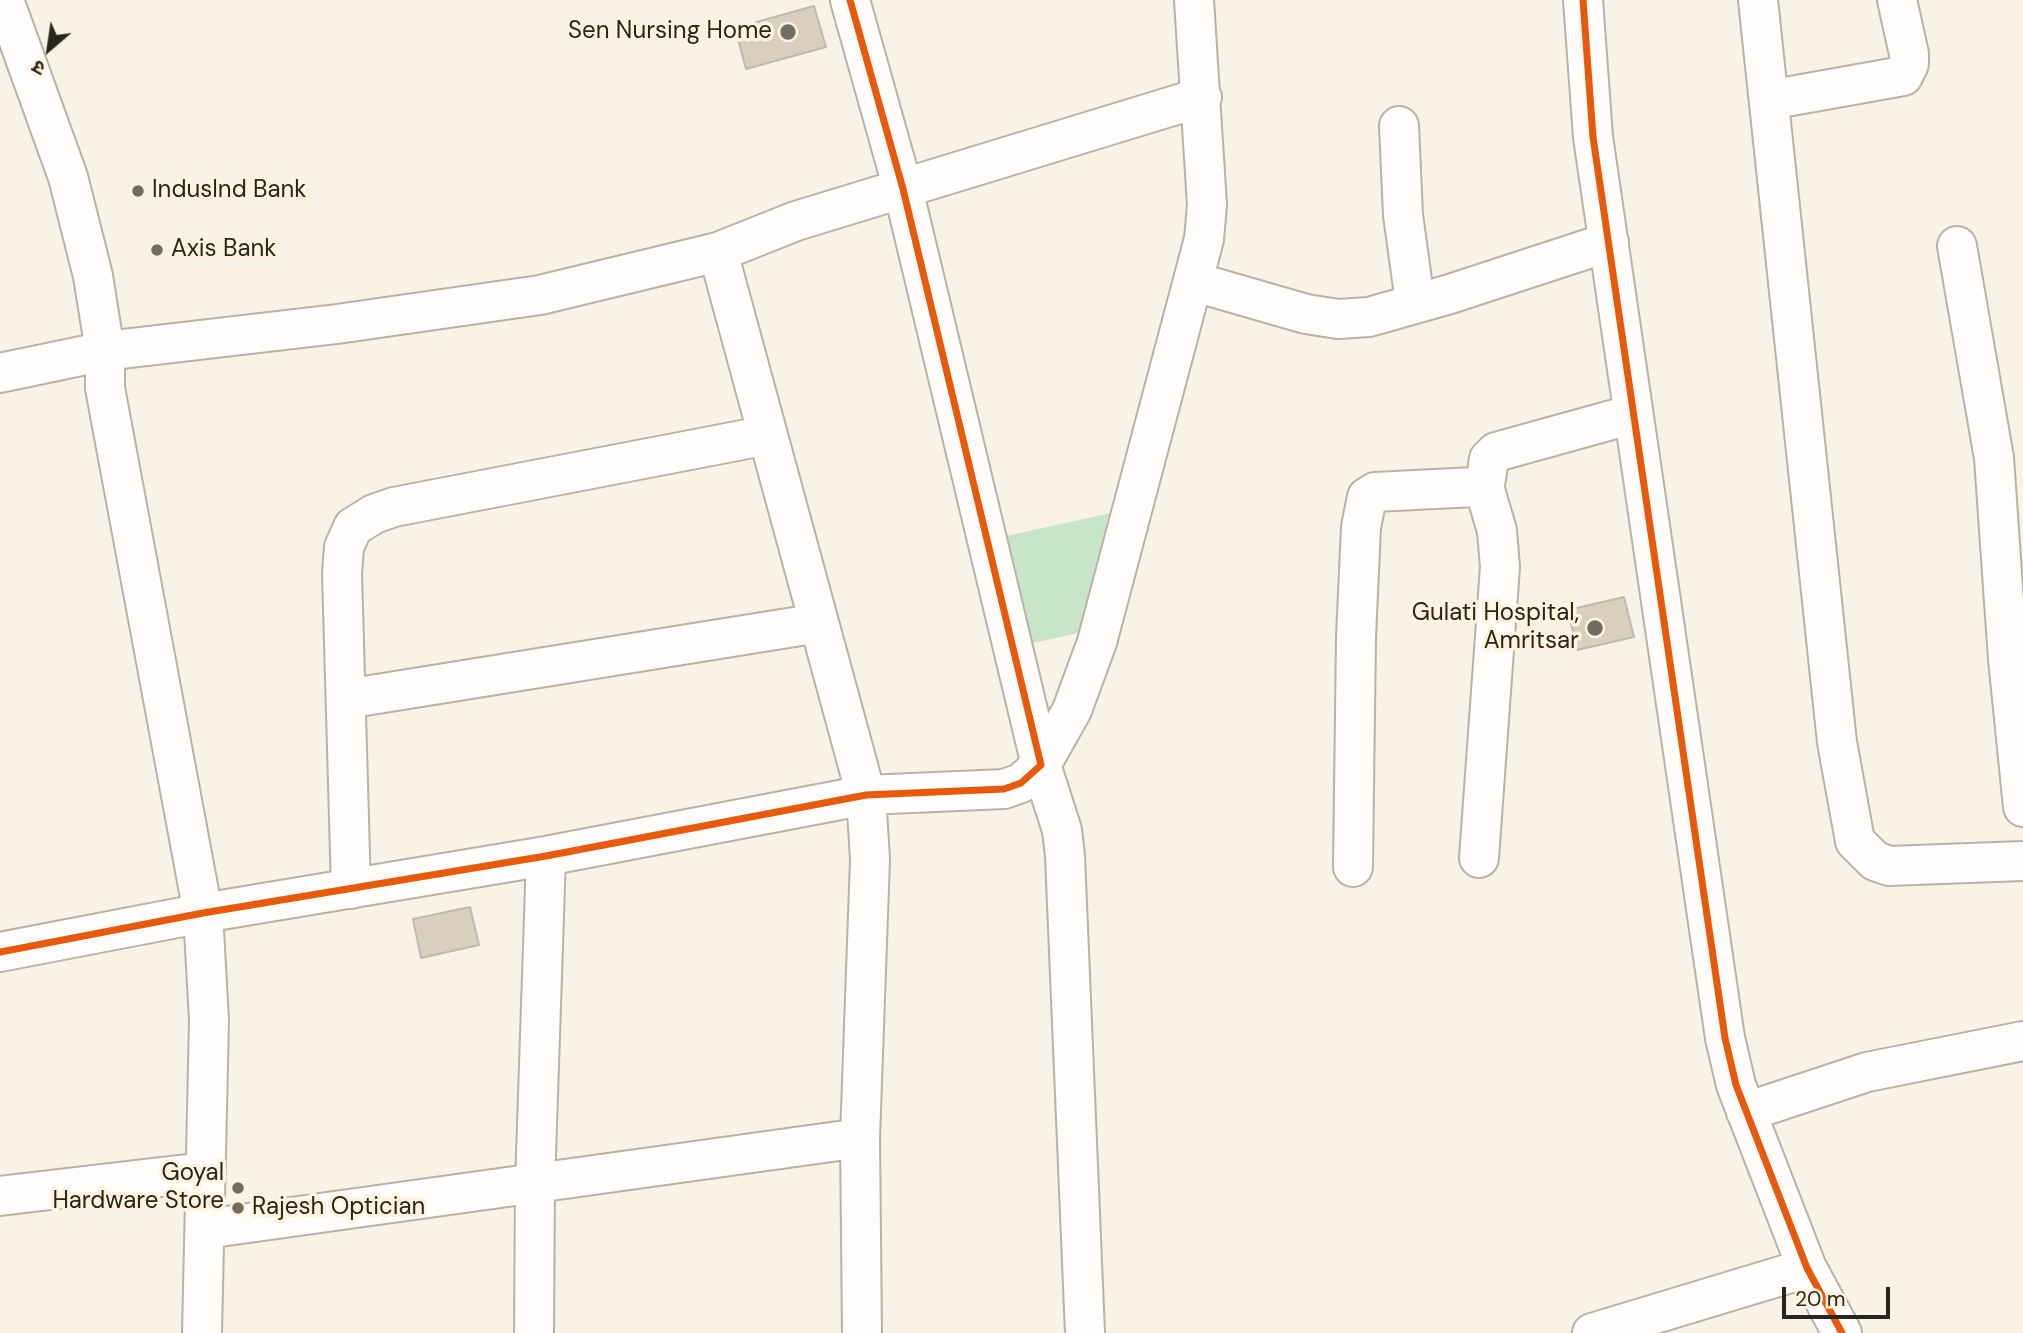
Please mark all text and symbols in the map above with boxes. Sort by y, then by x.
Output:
north arrow [14,14,84,84]
place label: Sen Nursing Home [568,18,772,46]
marker: Sen Nursing Home [778,22,798,42]
text: उ [28,54,50,81]
place label: IndusInd Bank [152,177,306,205]
marker: IndusInd Bank [130,183,146,199]
place label: Axis Bank [171,236,276,264]
marker: Axis Bank [149,242,165,258]
place label: Gulati Hospital, Amritsar [1412,600,1579,656]
marker: Gulati Hospital, Amritsar [1585,618,1605,638]
place label: Goyal Hardware Store [52,1160,224,1216]
marker: Goyal Hardware Store [230,1180,246,1196]
place label: Rajesh Optician [252,1194,425,1222]
marker: Rajesh Optician [230,1200,246,1216]
scale bar [1785,1274,1894,1318]
text: 20 m [1795,1285,1846,1313]

